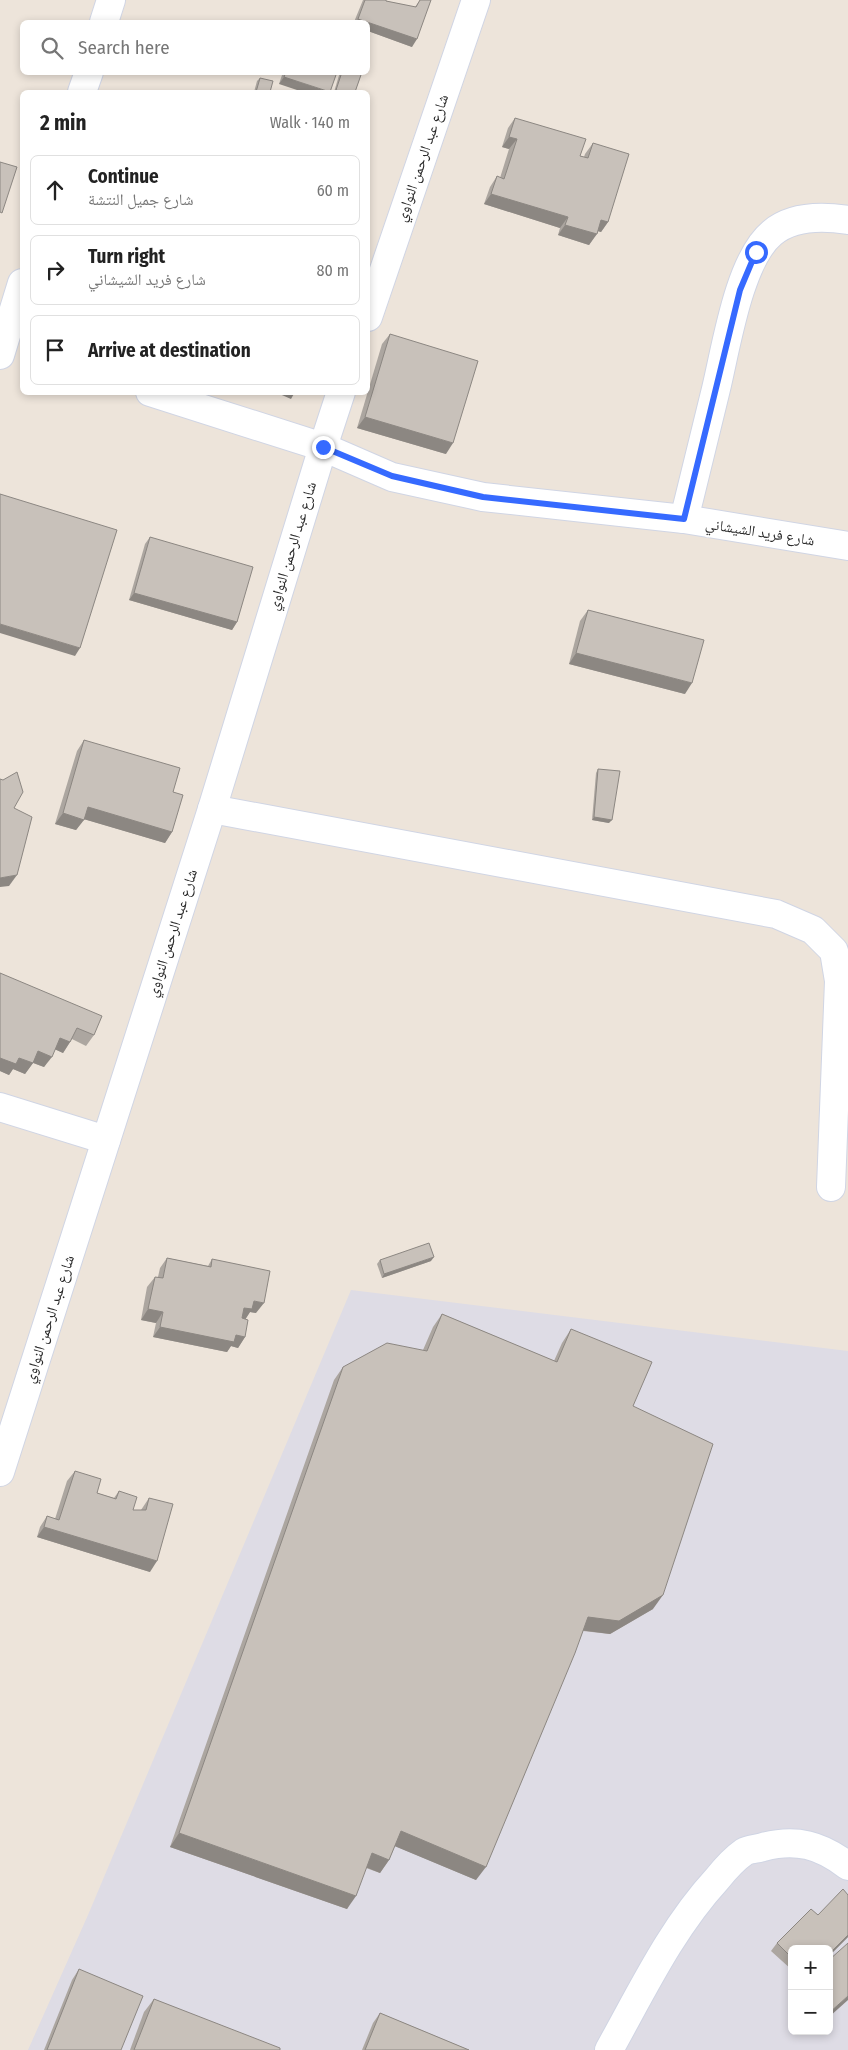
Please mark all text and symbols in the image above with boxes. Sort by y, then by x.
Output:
search box [20,20,370,75]
icon: search [38,34,66,62]
text: Search here [78,36,170,59]
street label: شارع عبد الرحمن النواوي [392,92,455,225]
text: 2 min [40,110,87,136]
text: Walk · 140 m [270,113,350,132]
text: Continue [88,165,159,188]
icon: ahead [41,176,69,204]
text: 60 m [317,181,349,200]
text: شارع جميل النتشة [88,190,193,209]
route start [745,241,768,264]
text: Turn right [88,245,165,268]
icon: right [41,256,69,284]
text: 80 m [317,261,349,280]
text: شارع فريد الشيشاني [88,270,206,289]
icon: arrive [41,336,69,364]
text: Arrive at destination [88,339,251,362]
route end [312,436,335,459]
street label: شارع عبد الرحمن النواوي [264,479,323,613]
street label: شارع فريد الشيشاني [704,514,816,552]
street label: شارع عبد الرحمن النواوي [143,867,204,1000]
street label: شارع عبد الرحمن النواوي [20,1253,81,1386]
map controls [788,1945,833,2035]
button: + [788,1945,833,1990]
button: − [788,1990,833,2035]

